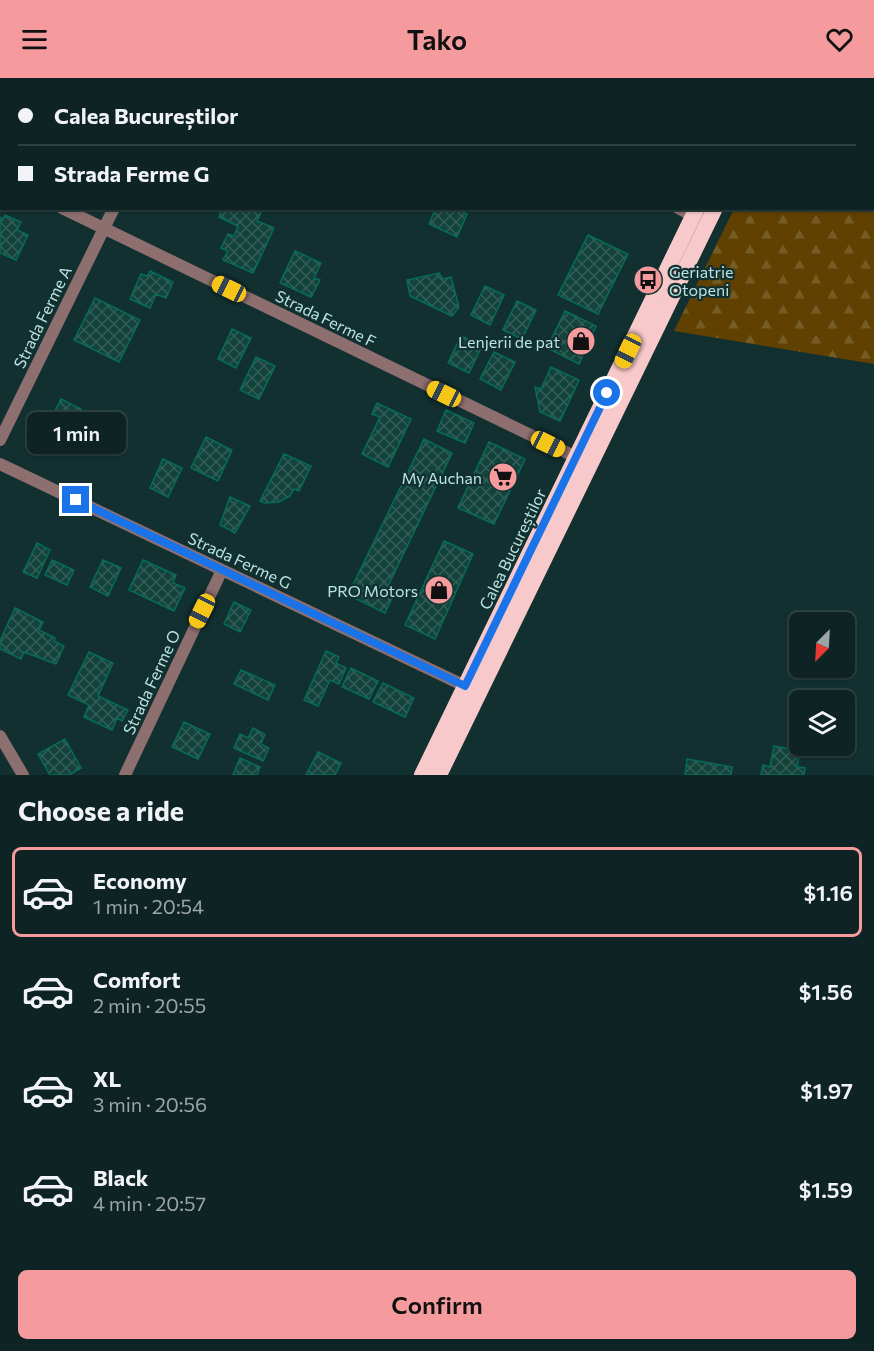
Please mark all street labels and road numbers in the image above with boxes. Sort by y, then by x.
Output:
street label: Strada Ferme A [9,263,75,371]
street label: Strada Ferme F [273,285,379,351]
street label: Calea Bucureștilor [475,485,552,613]
street label: Strada Ferme G [185,528,295,592]
street label: Strada Ferme O [118,627,184,737]

